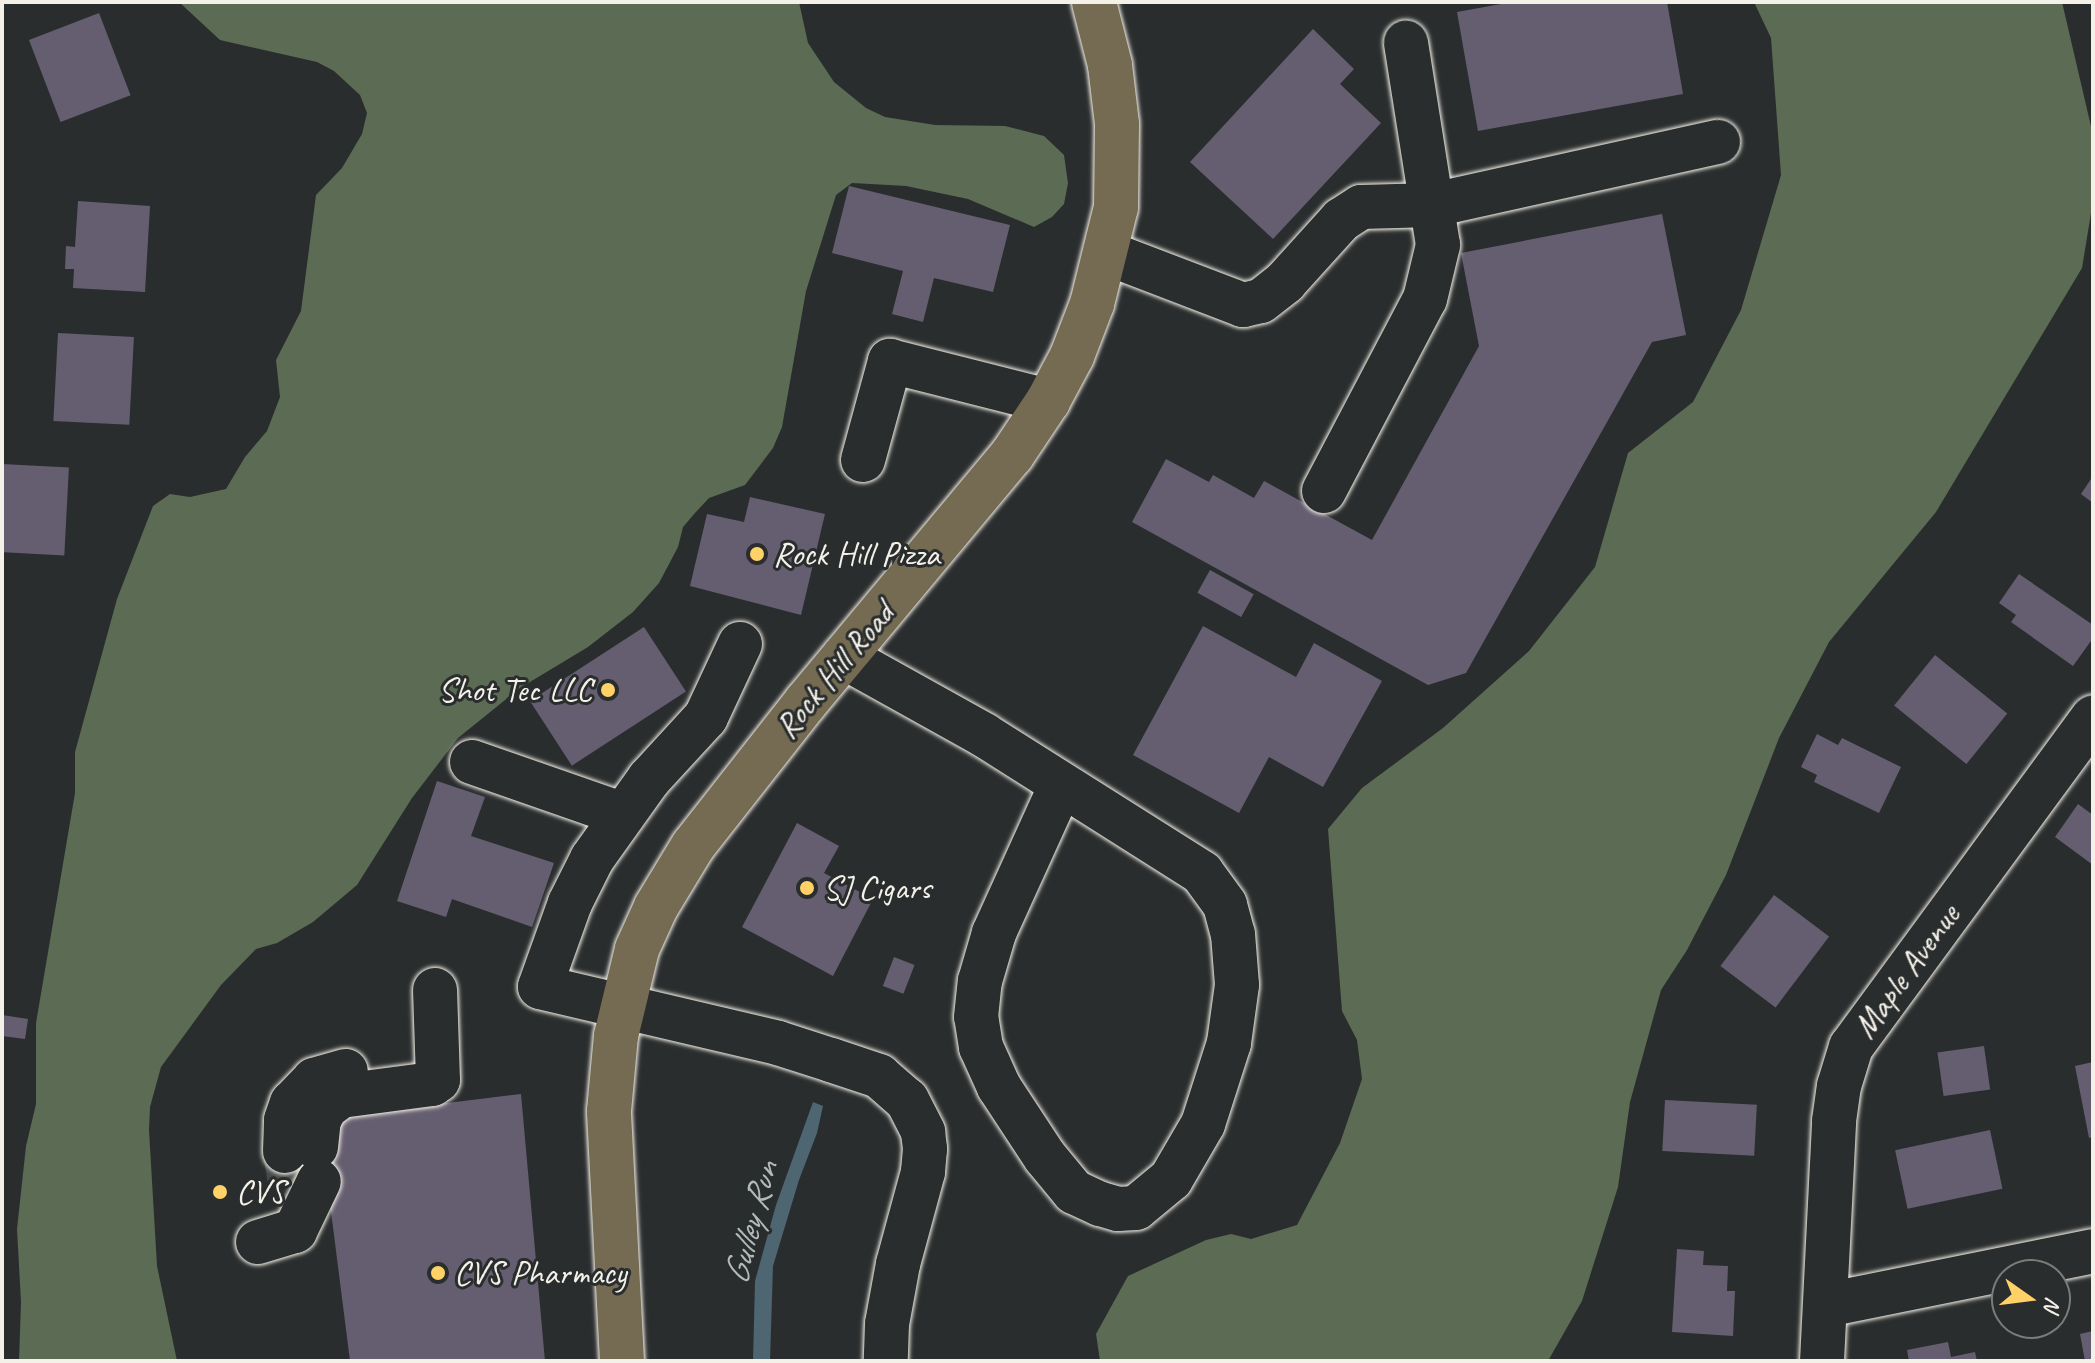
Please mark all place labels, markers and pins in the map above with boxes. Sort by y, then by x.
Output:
place label: Rock Hill Pizza [773,534,939,574]
marker: Rock Hill Pizza [748,545,766,563]
place label: Shot Tec LLC [440,670,592,710]
marker: Shot Tec LLC [599,681,617,699]
place label: SJ Cigars [823,868,931,908]
marker: SJ Cigars [798,879,816,897]
place label: CVS [236,1172,285,1212]
marker: CVS [211,1183,229,1201]
place label: CVS Pharmacy [454,1253,626,1293]
marker: CVS Pharmacy [429,1264,447,1282]

